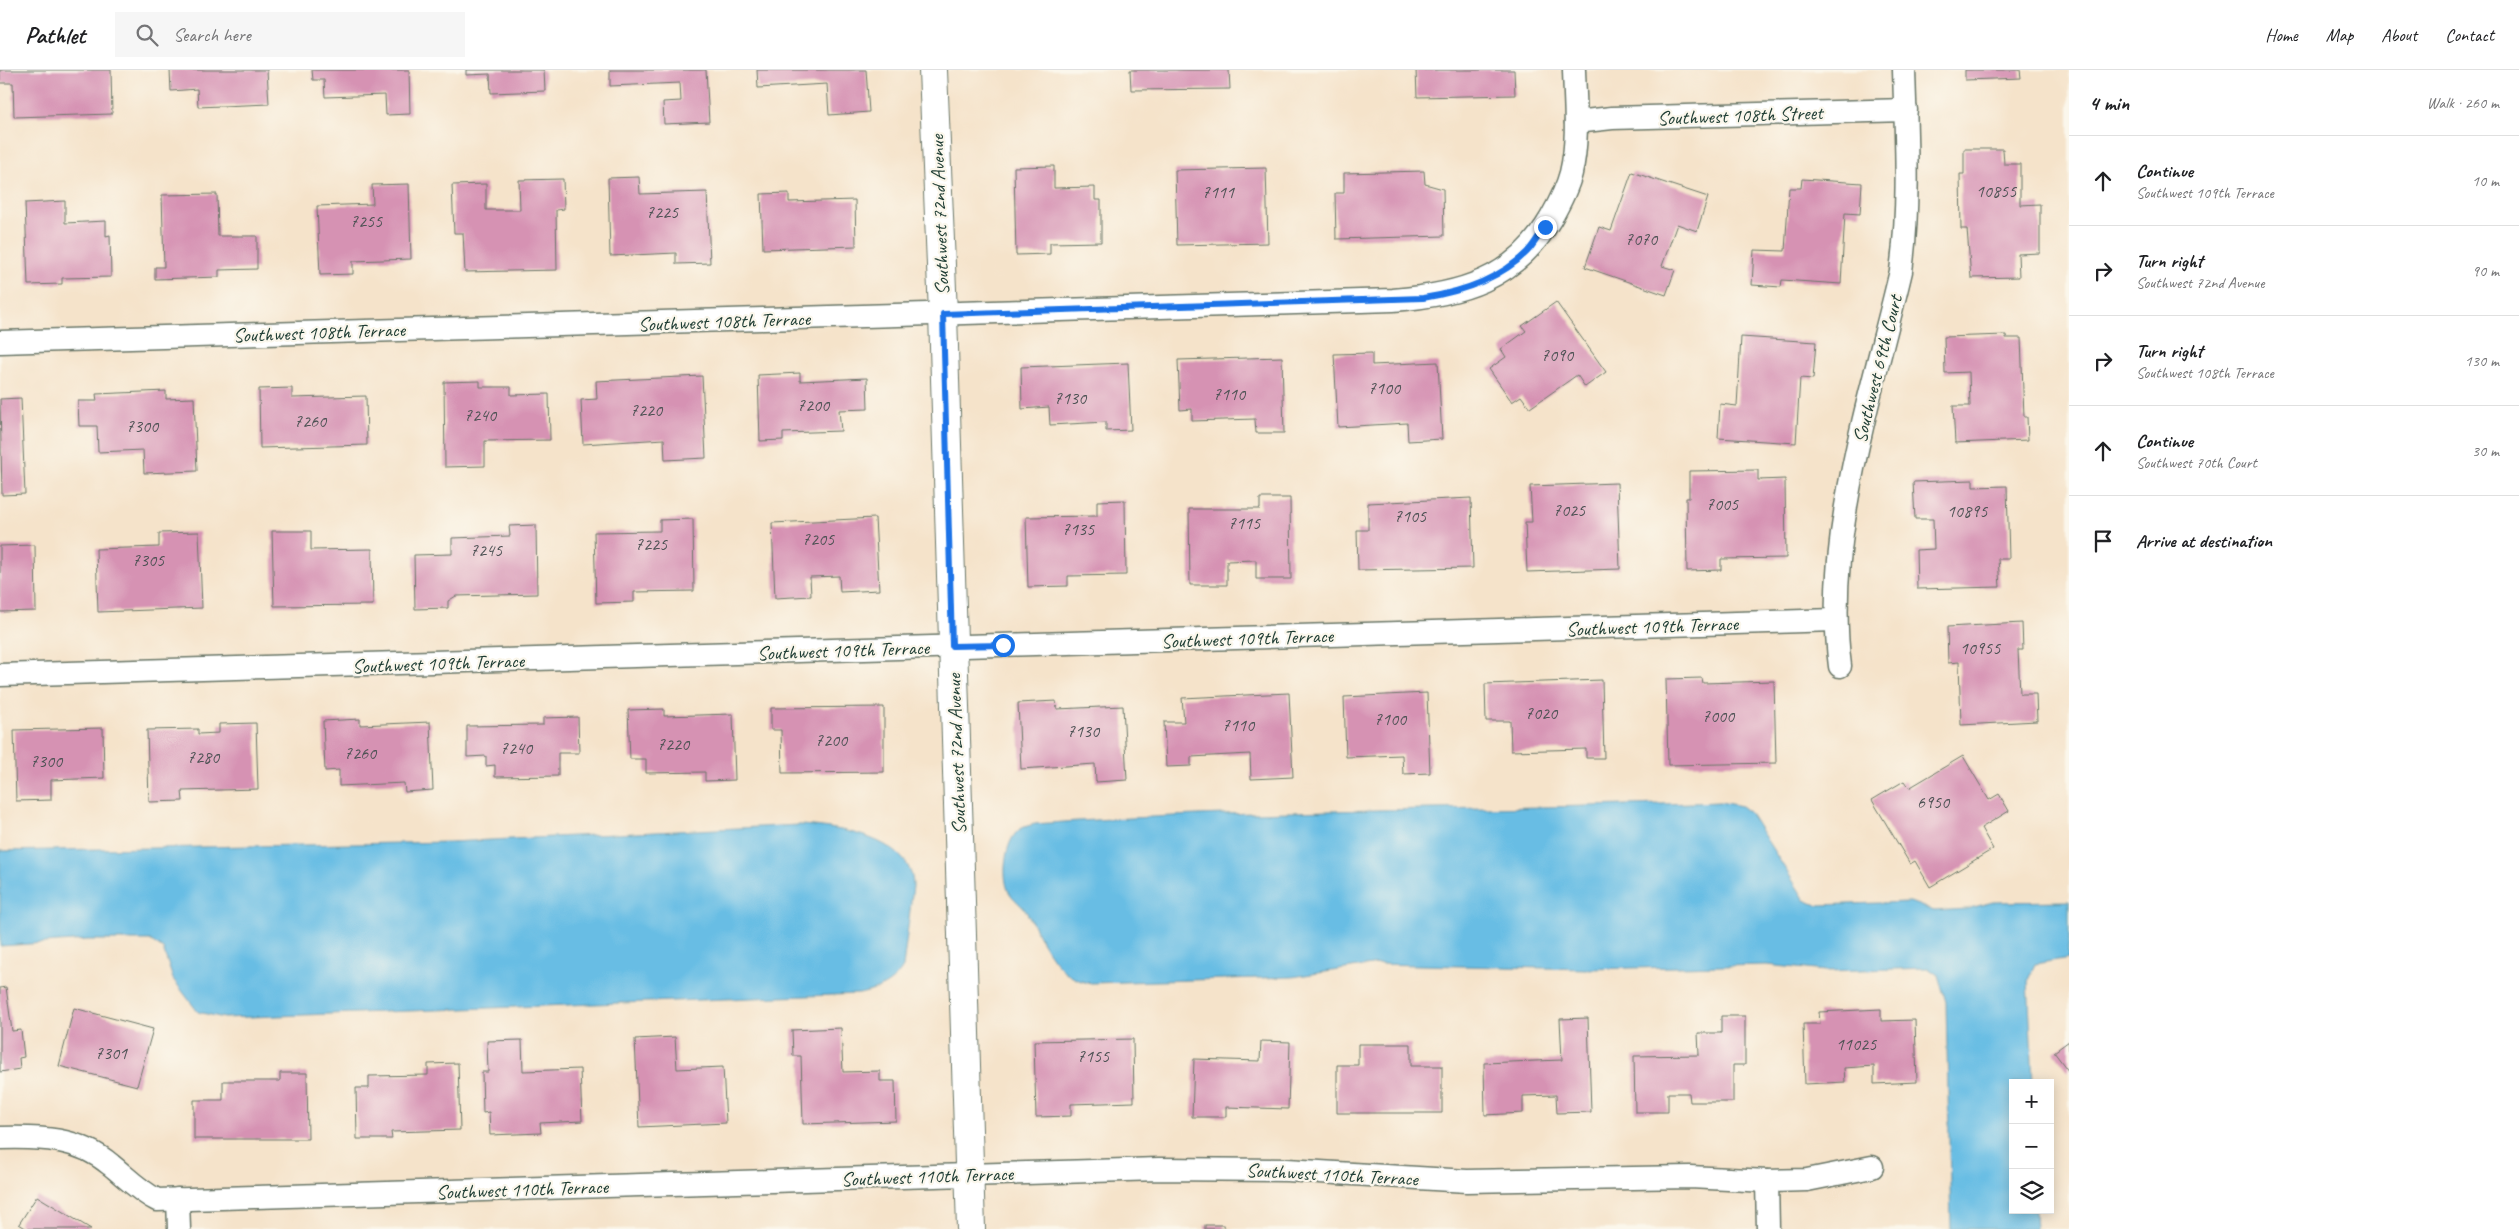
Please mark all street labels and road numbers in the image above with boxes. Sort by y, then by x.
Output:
street label: Southwest 108th Street [1657,100,1826,131]
street label: Southwest 72nd Avenue [924,133,955,296]
street label: Southwest 69th Court [1847,291,1908,445]
street label: Southwest 108th Terrace [638,306,812,337]
street label: Southwest 108th Terrace [233,317,407,348]
street label: Southwest 109th Terrace [1566,611,1740,642]
street label: Southwest 109th Terrace [1161,623,1335,654]
street label: Southwest 109th Terrace [757,635,931,666]
street label: Southwest 109th Terrace [352,648,526,679]
street label: Southwest 72nd Avenue [941,672,972,835]
street label: Southwest 110th Terrace [1245,1158,1420,1192]
street label: Southwest 110th Terrace [841,1161,1015,1192]
street label: Southwest 110th Terrace [436,1174,610,1205]

